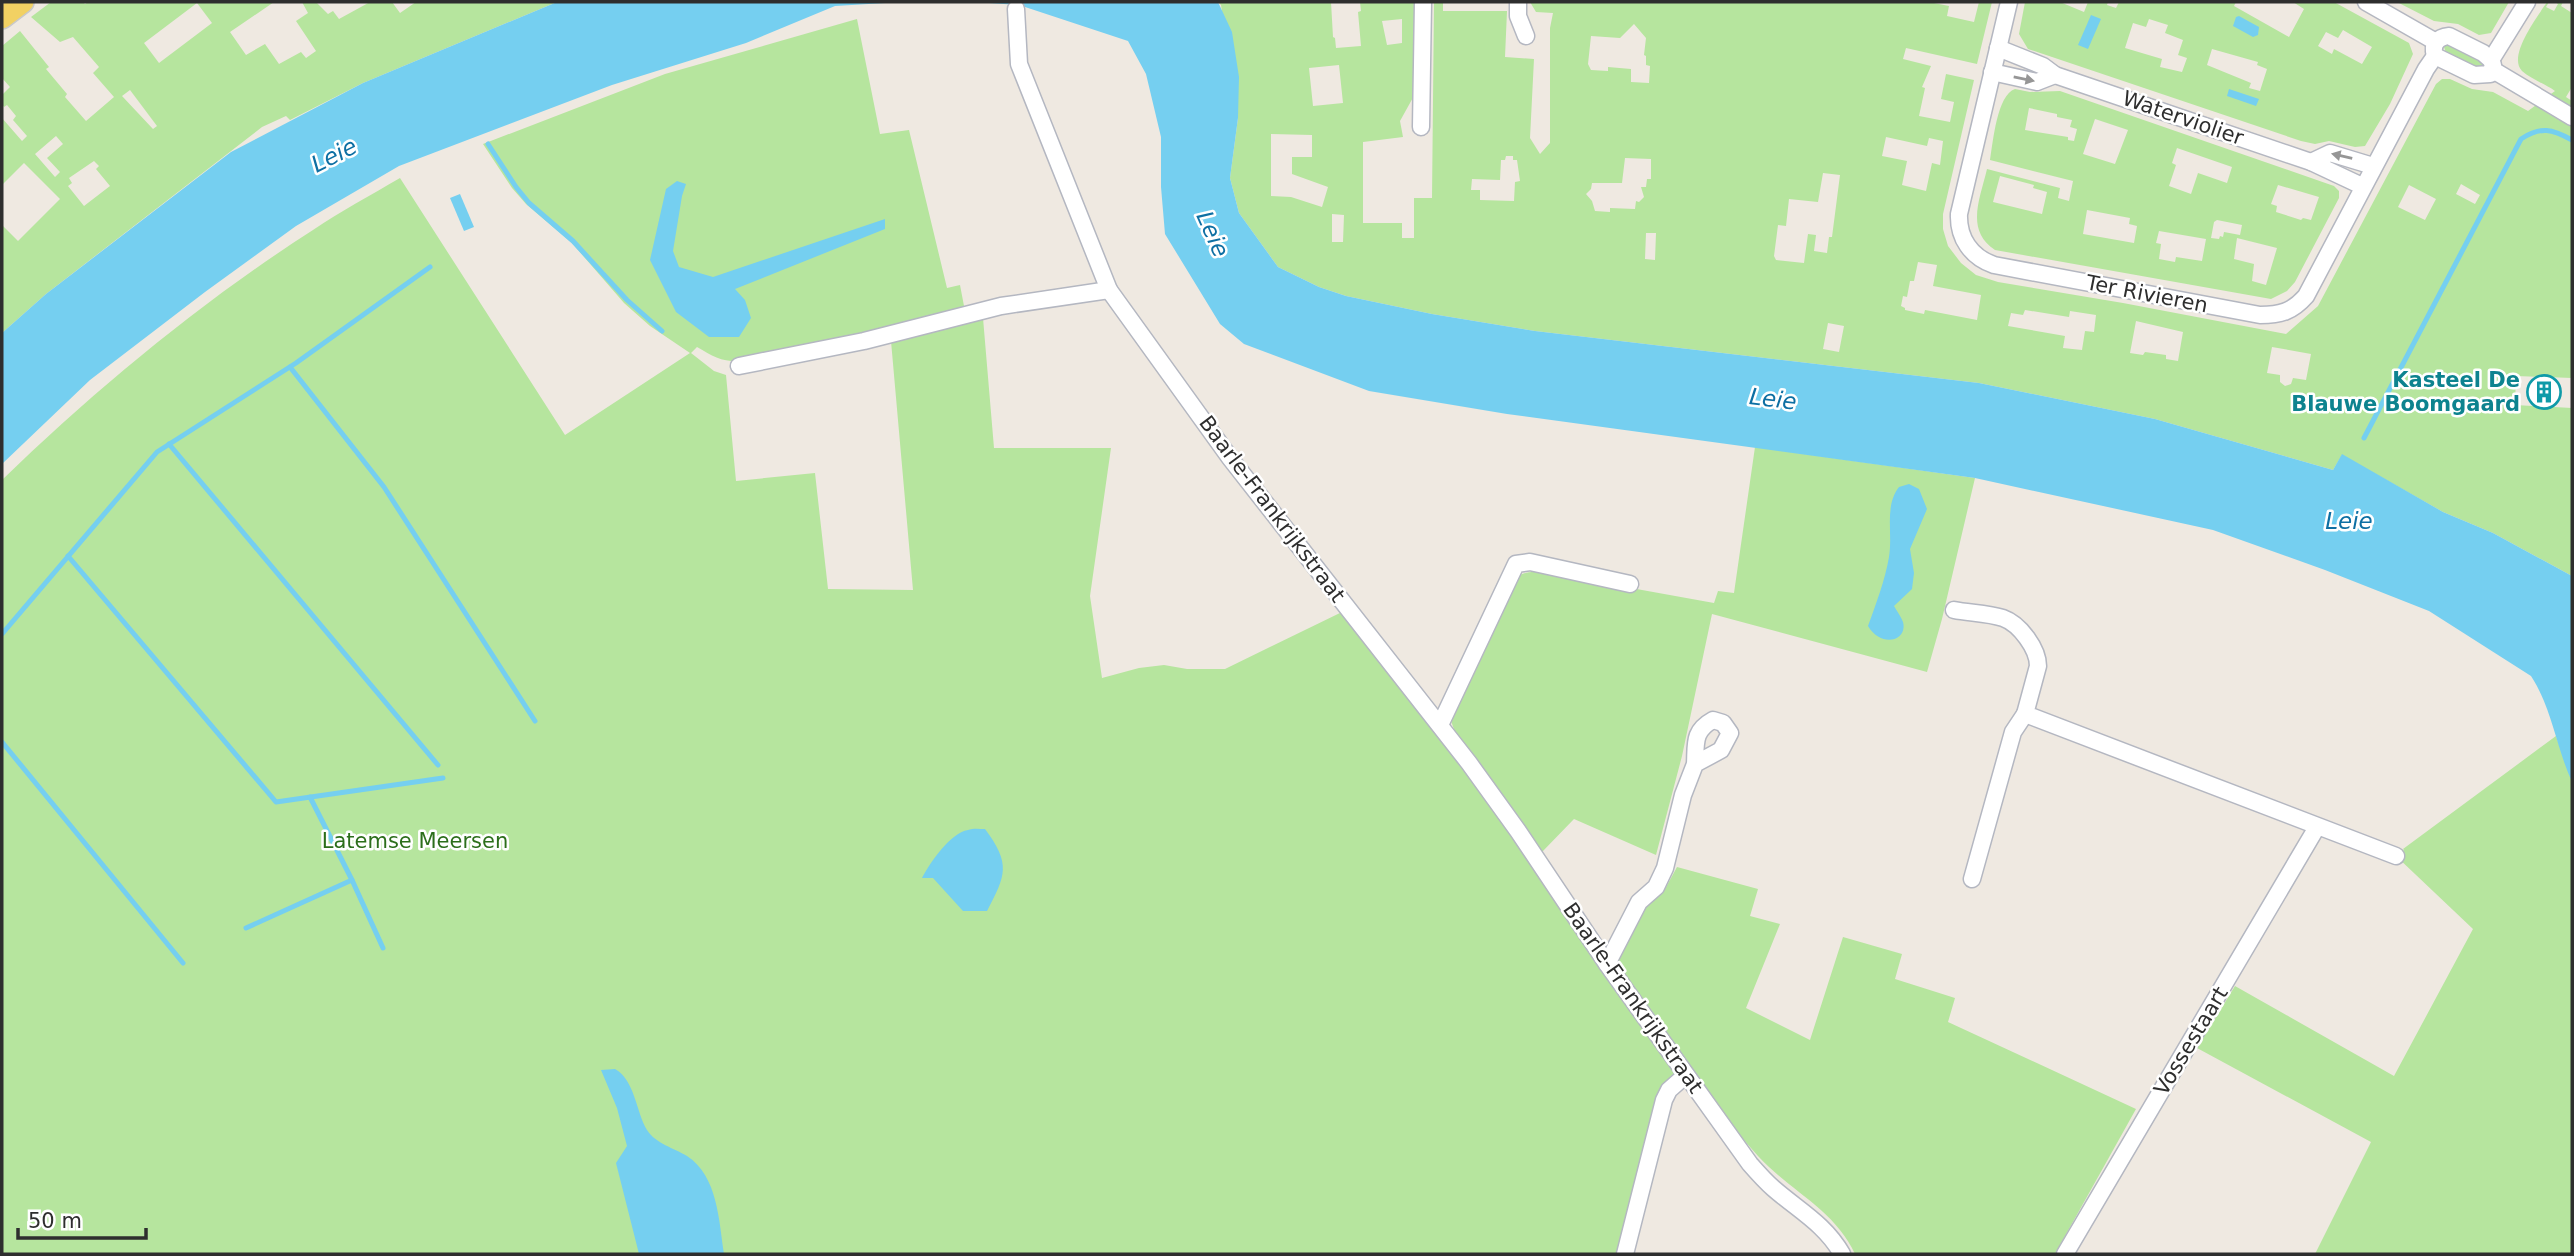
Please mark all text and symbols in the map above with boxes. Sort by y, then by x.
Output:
one-way arrow [2013,74,2035,85]
street label: Waterviolier [2119,86,2247,150]
water label: Leie [307,133,361,177]
one-way arrow [2331,150,2353,161]
water label: Leie [1191,207,1235,261]
street label: Ter Rivieren [2083,270,2210,318]
place label: Kasteel De Blauwe Boomgaard [2291,368,2520,416]
building icon: Kasteel De Blauwe Boomgaard [2525,373,2563,411]
water label: Leie [1748,383,1798,415]
street label: Baarle-Frankrijkstraat [1194,411,1350,607]
water label: Leie [2325,508,2373,534]
park label: Latemse Meersen [322,829,508,853]
street label: Baarle-Frankrijkstraat [1558,898,1708,1098]
street label: Vossestaart [2149,982,2233,1100]
scale bar [18,1196,145,1240]
text: 50 m [28,1209,82,1233]

